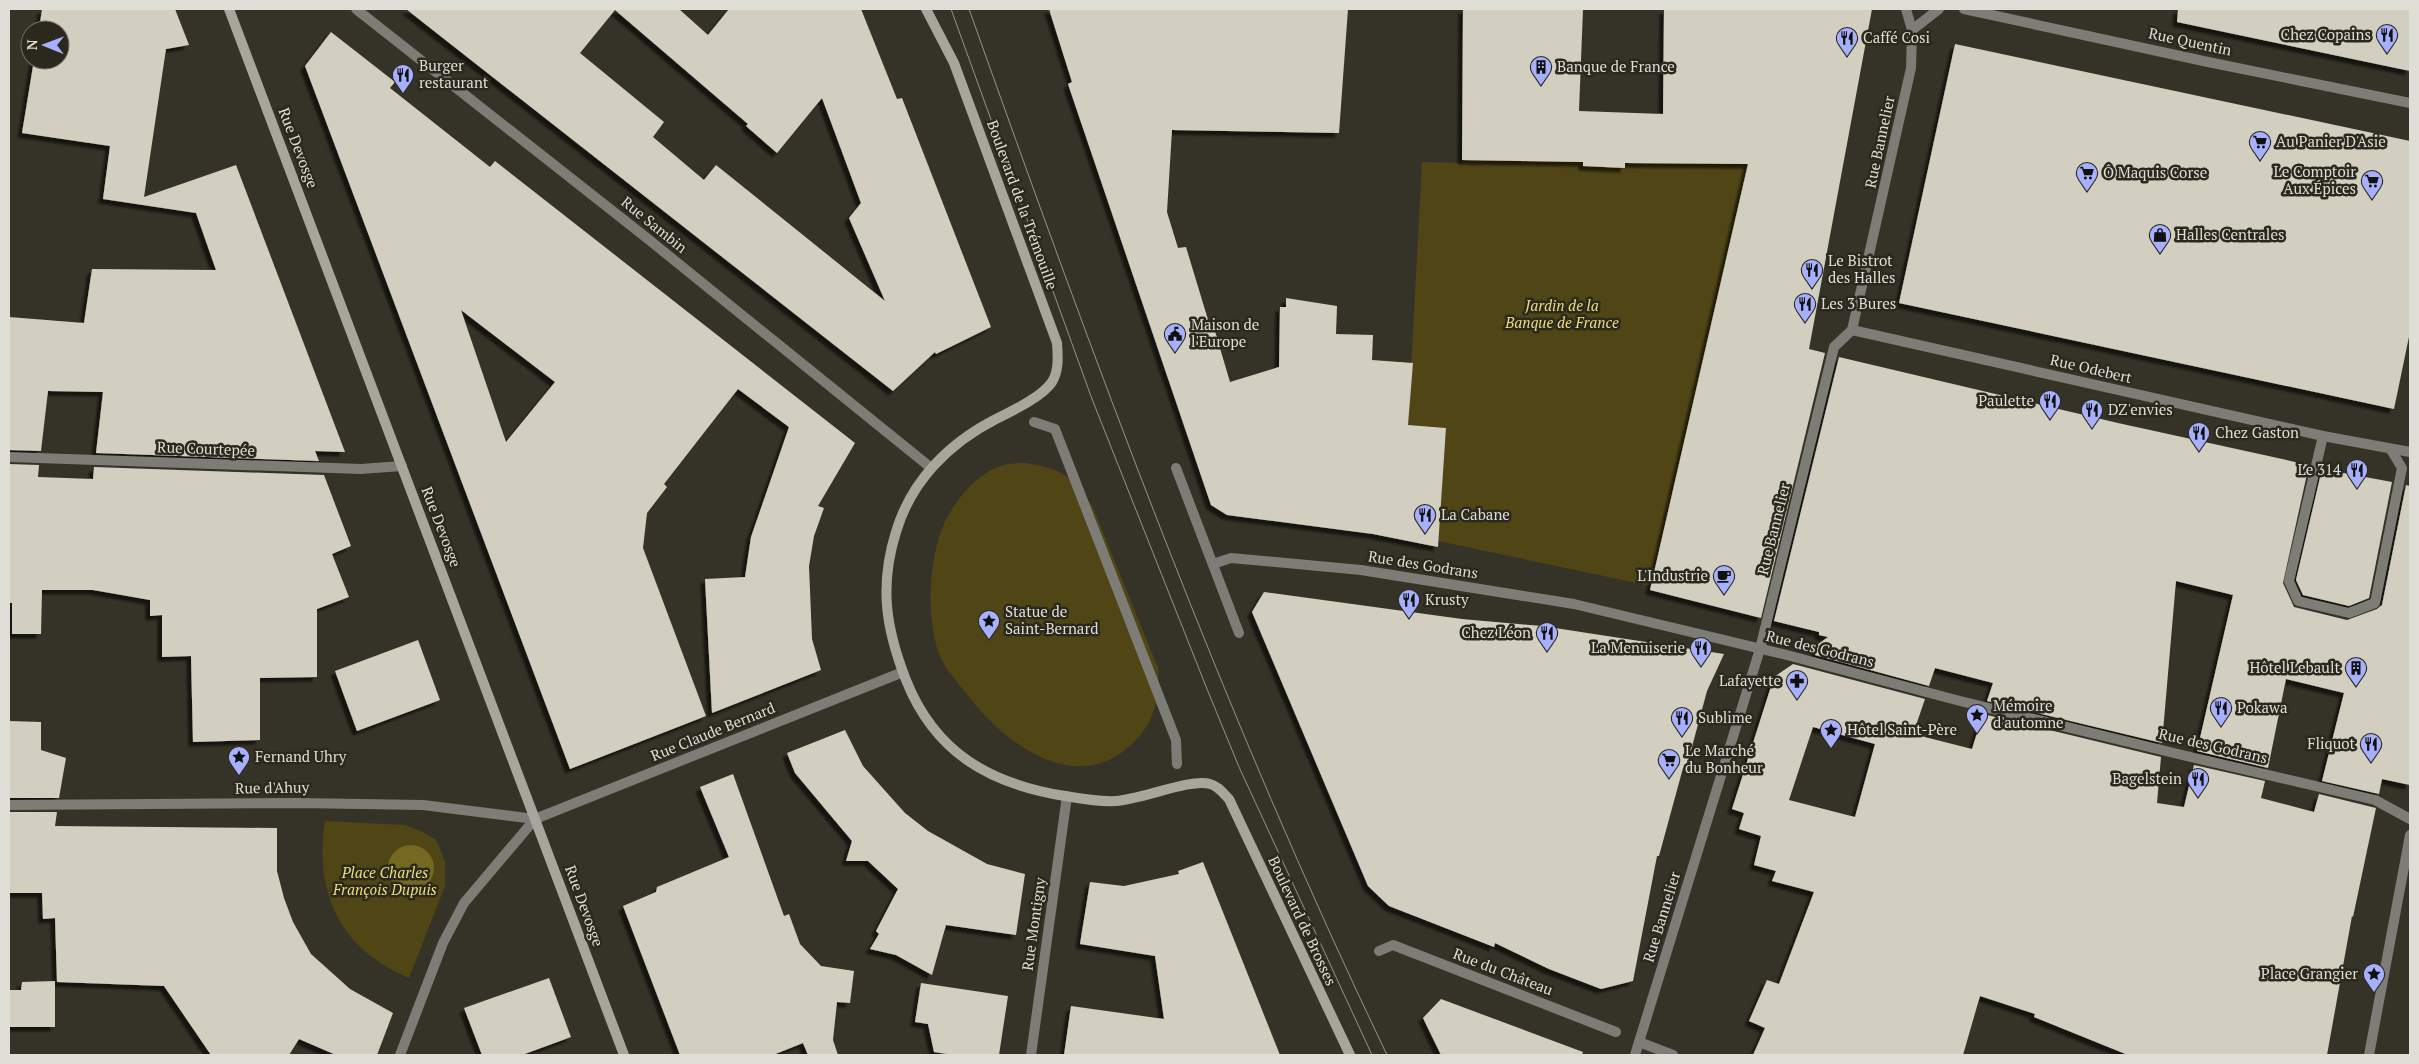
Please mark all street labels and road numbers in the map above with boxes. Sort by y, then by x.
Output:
street label: Rue Quentin [2147,22,2234,60]
street label: Rue Bannelier [1859,94,1899,190]
street label: Rue Devosge [274,104,323,191]
street label: Boulevard de la Trémouille [983,117,1063,292]
street label: Rue Sambin [617,191,692,257]
street label: Rue Odebert [2048,349,2135,387]
street label: Rue Courtepée [157,436,255,460]
street label: Rue Bannelier [1752,481,1794,577]
street label: Rue Devosge [417,483,466,570]
street label: Rue des Godrans [1367,545,1480,583]
street label: Rue des Godrans [1764,625,1877,671]
street label: Rue Claude Bernard [648,697,778,765]
street label: Rue des Godrans [2157,723,2270,767]
street label: Rue d'Ahuy [235,776,310,798]
street label: Boulevard de Brosses [1264,853,1342,989]
street label: Rue Devosge [561,862,609,949]
street label: Rue Bannelier [1638,869,1684,965]
street label: Rue Montigny [1017,876,1050,972]
street label: Rue du Château [1451,943,1556,999]

